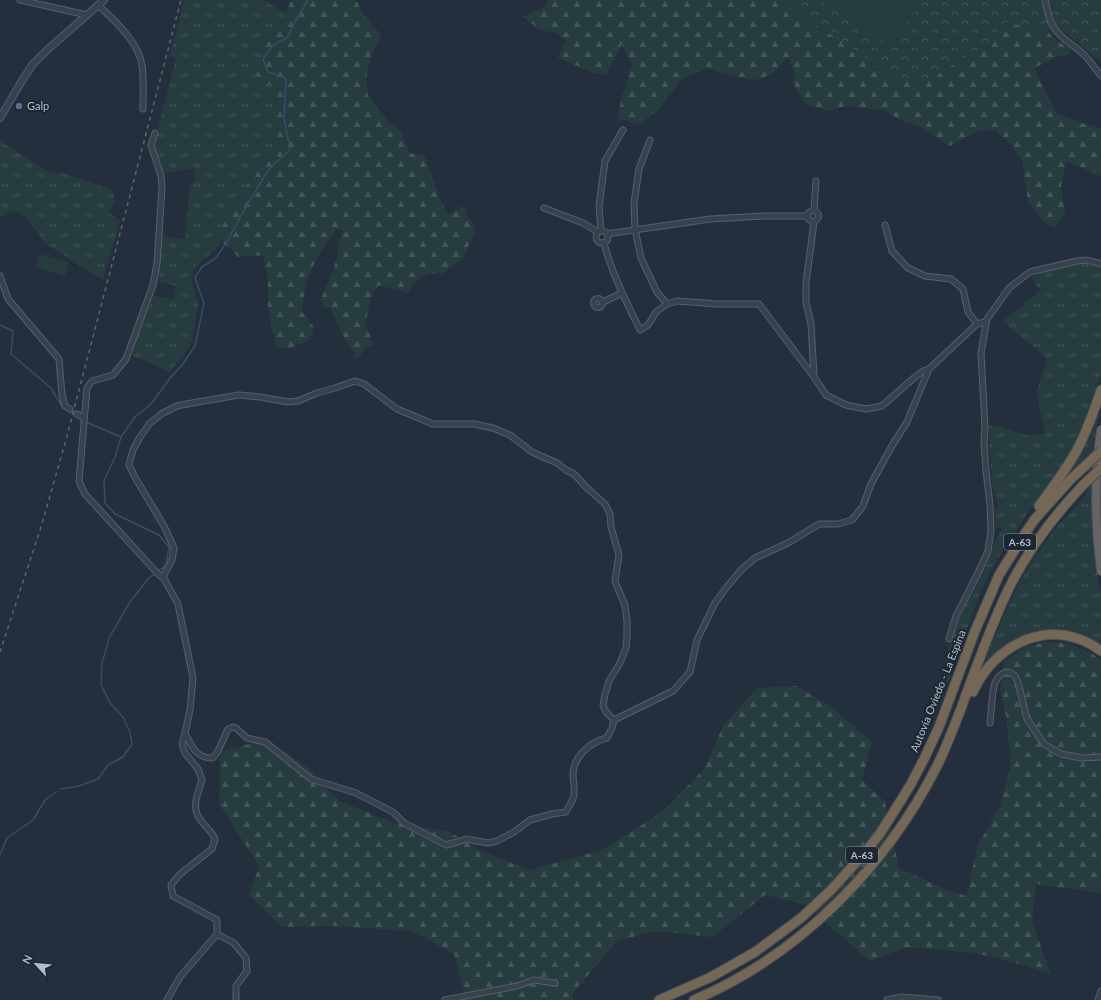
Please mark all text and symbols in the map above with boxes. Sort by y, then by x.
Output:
place label: Galp [27,99,49,112]
marker: Galp [14,101,24,111]
road number: A-63 [1004,534,1036,550]
street label: Autovía Oviedo - La Espina [907,628,968,754]
road number: A-63 [846,847,878,863]
north arrow [16,944,56,984]
text: N [19,953,34,966]

